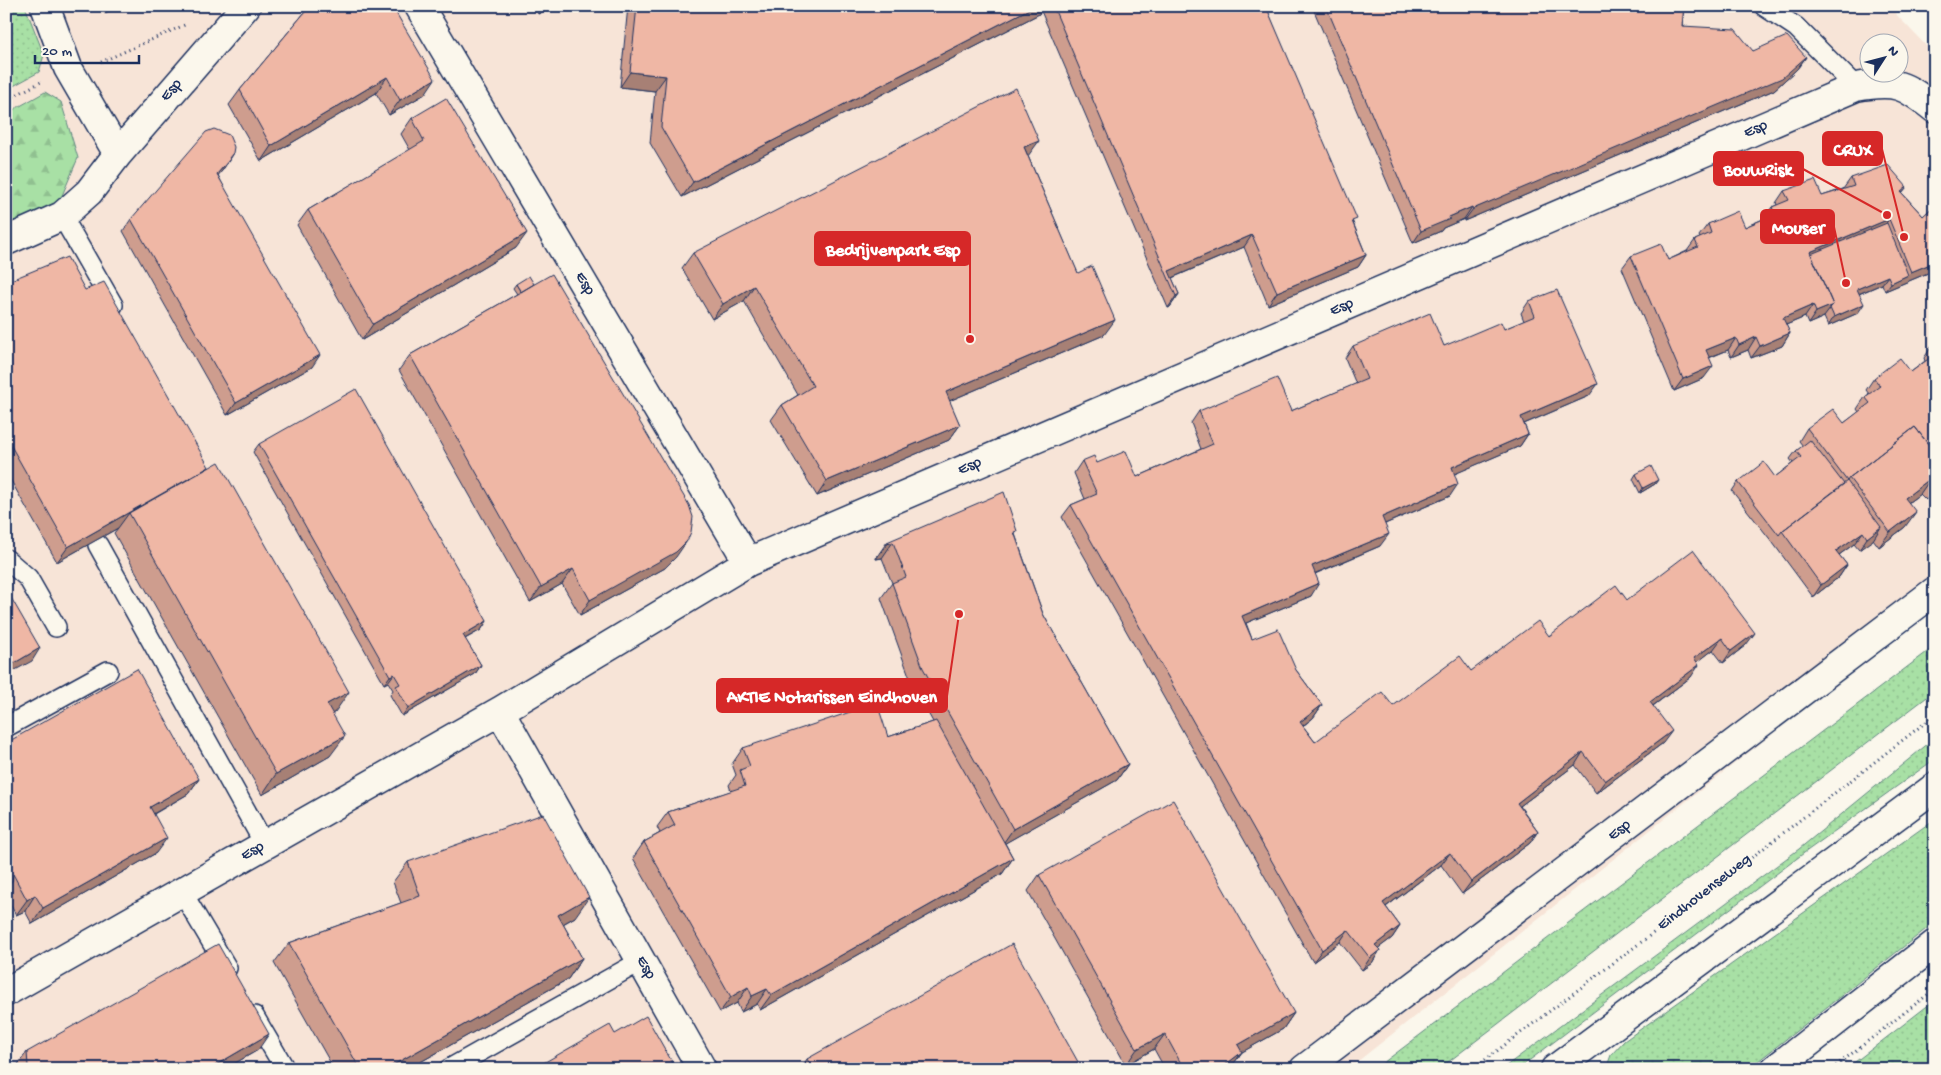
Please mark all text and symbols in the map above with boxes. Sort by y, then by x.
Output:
scale bar [35,32,139,64]
north arrow [1858,32,1908,82]
text: 20 m [42,43,72,61]
text: N [1883,43,1902,61]
street label: Esp [157,76,187,106]
street label: Esp [1741,117,1771,143]
callout: CRUX [1823,132,1882,165]
text: CRUX [1832,141,1874,162]
callout: BouwRisk [1714,152,1803,185]
text: BouwRisk [1723,161,1794,182]
callout: Mouser [1761,210,1834,243]
text: Mouser [1772,219,1827,240]
callout: Bedrijvenpark Esp [815,232,970,265]
text: Bedrijvenpark Esp [825,241,960,262]
street label: Esp [570,269,598,299]
street label: Esp [1327,295,1357,321]
street label: Esp [955,454,985,480]
callout: AKTIE Notarissen Eindhoven [717,679,947,712]
text: AKTIE Notarissen Eindhoven [726,688,938,709]
street label: Esp [1605,816,1635,846]
street label: Esp [238,838,268,866]
street label: Eindhovenseweg [1654,850,1756,936]
street label: Esp [631,953,659,983]

